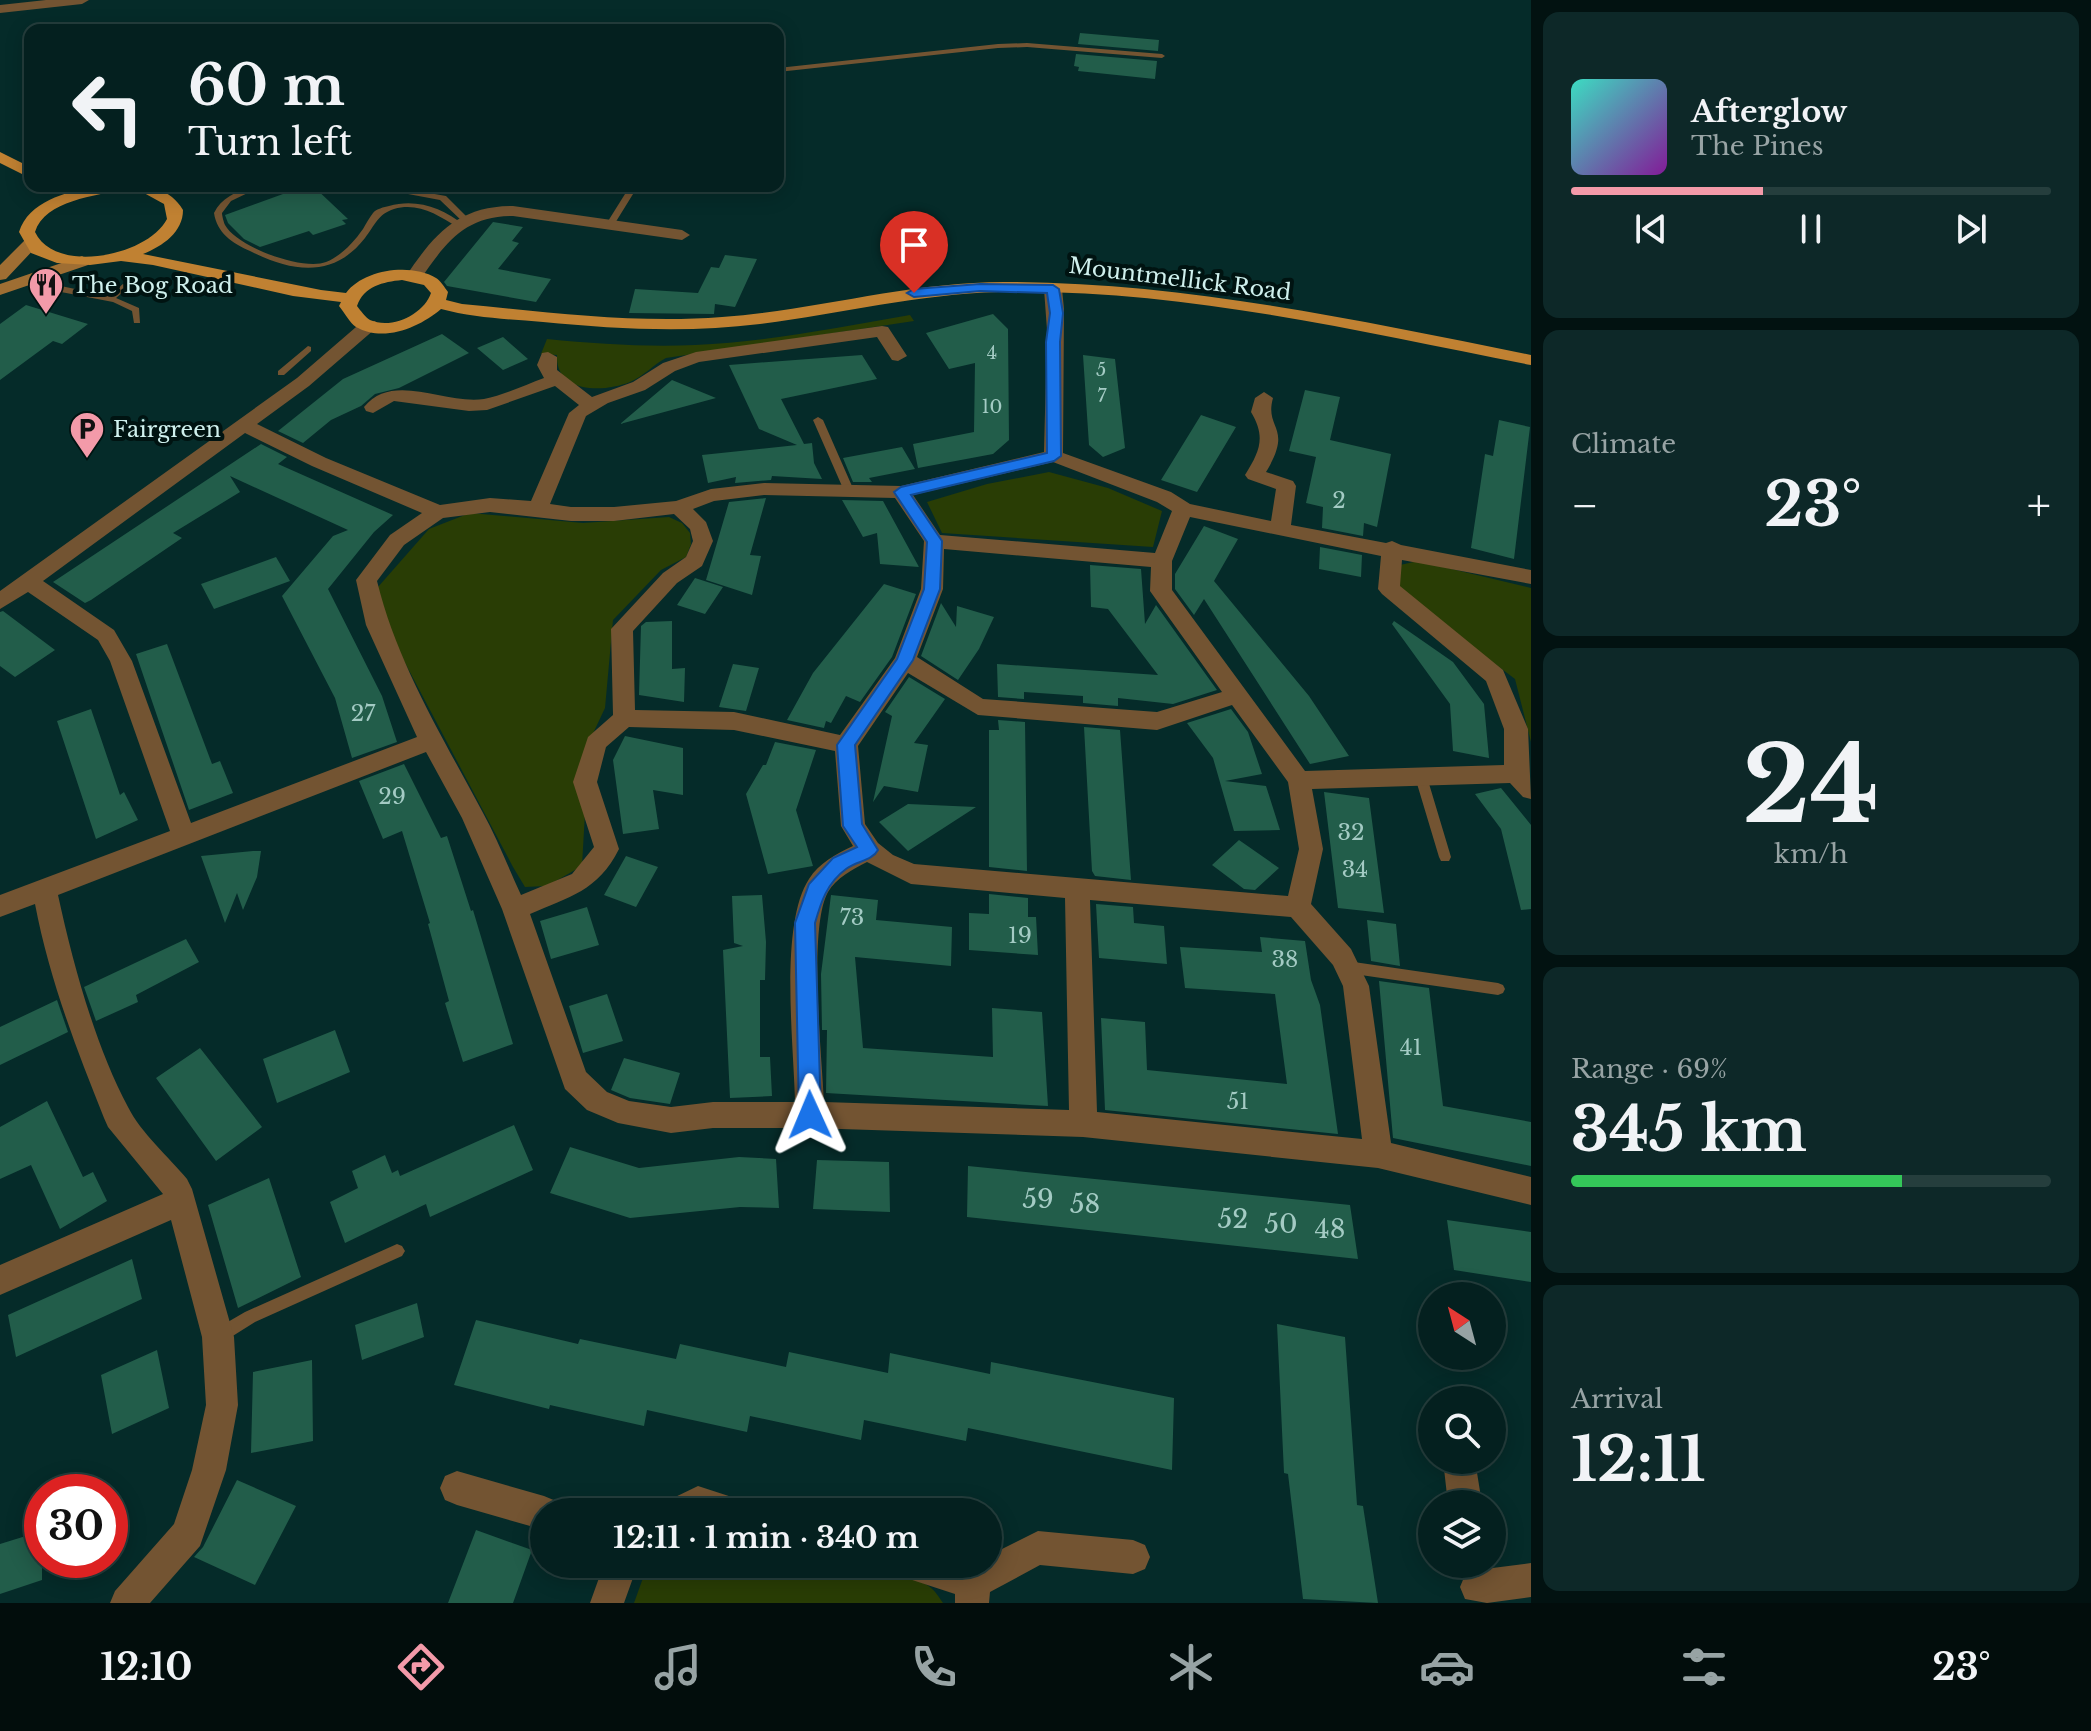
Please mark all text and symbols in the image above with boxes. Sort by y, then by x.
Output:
text: 60 m [188,51,345,120]
icon: left [56,56,160,160]
text: Afterglow [1691,93,1847,130]
text: Turn left [188,120,352,165]
text: The Pines [1691,130,1823,162]
icon: previous [1629,207,1673,251]
icon: pause [1789,207,1833,251]
icon: next [1949,207,1993,251]
pin [880,211,948,293]
icon: arrive [892,223,936,267]
street label: Mountmellick Road [1067,252,1293,306]
restaurant icon: The Bog Road [27,266,65,316]
place label: The Bog Road [72,272,233,299]
house number: 4 [987,342,997,364]
house number: 5 [1096,359,1106,381]
house number: 7 [1097,385,1107,407]
house number: 10 [982,396,1002,418]
parking icon: Fairgreen [68,410,106,460]
place label: Fairgreen [113,416,221,443]
text: Climate [1571,428,1676,460]
text: 23° [1764,468,1862,542]
text: − [1571,478,1599,533]
text: + [2027,478,2051,533]
house number: 2 [1332,487,1346,514]
house number: 27 [351,700,376,727]
text: 24 [1743,721,1879,850]
house number: 29 [378,783,406,810]
house number: 32 [1337,819,1365,846]
text: km/h [1774,838,1848,870]
house number: 34 [1342,856,1368,883]
house number: 73 [840,904,864,931]
house number: 19 [1008,922,1032,949]
house number: 38 [1272,946,1298,973]
house number: 41 [1400,1034,1422,1061]
text: Range · 69% [1571,1053,1727,1085]
position arrow [768,1073,852,1157]
house number: 51 [1227,1088,1249,1115]
text: 345 km [1571,1093,1807,1167]
house number: 59 [1022,1183,1054,1215]
house number: 58 [1070,1188,1100,1220]
house number: 52 [1218,1203,1248,1235]
house number: 50 [1264,1208,1298,1240]
house number: 48 [1315,1213,1345,1245]
north arrow [1418,1282,1506,1370]
map controls [1418,1282,1506,1578]
text: Arrival [1571,1383,1663,1415]
button: search [1418,1386,1506,1474]
text: 12:11 [1571,1423,1706,1497]
speed limit sign: 30 [24,1474,128,1578]
button: layers [1418,1490,1506,1578]
text: 12:11 · 1 min · 340 m [613,1519,919,1556]
icon: directions [393,1639,449,1695]
icon: music [650,1639,706,1695]
icon: phone [906,1639,962,1695]
icon: climate [1163,1639,1219,1695]
icon: car [1419,1639,1475,1695]
icon: filters [1676,1639,1732,1695]
text: 12:10 [100,1645,193,1690]
text: 23° [1932,1645,1991,1690]

